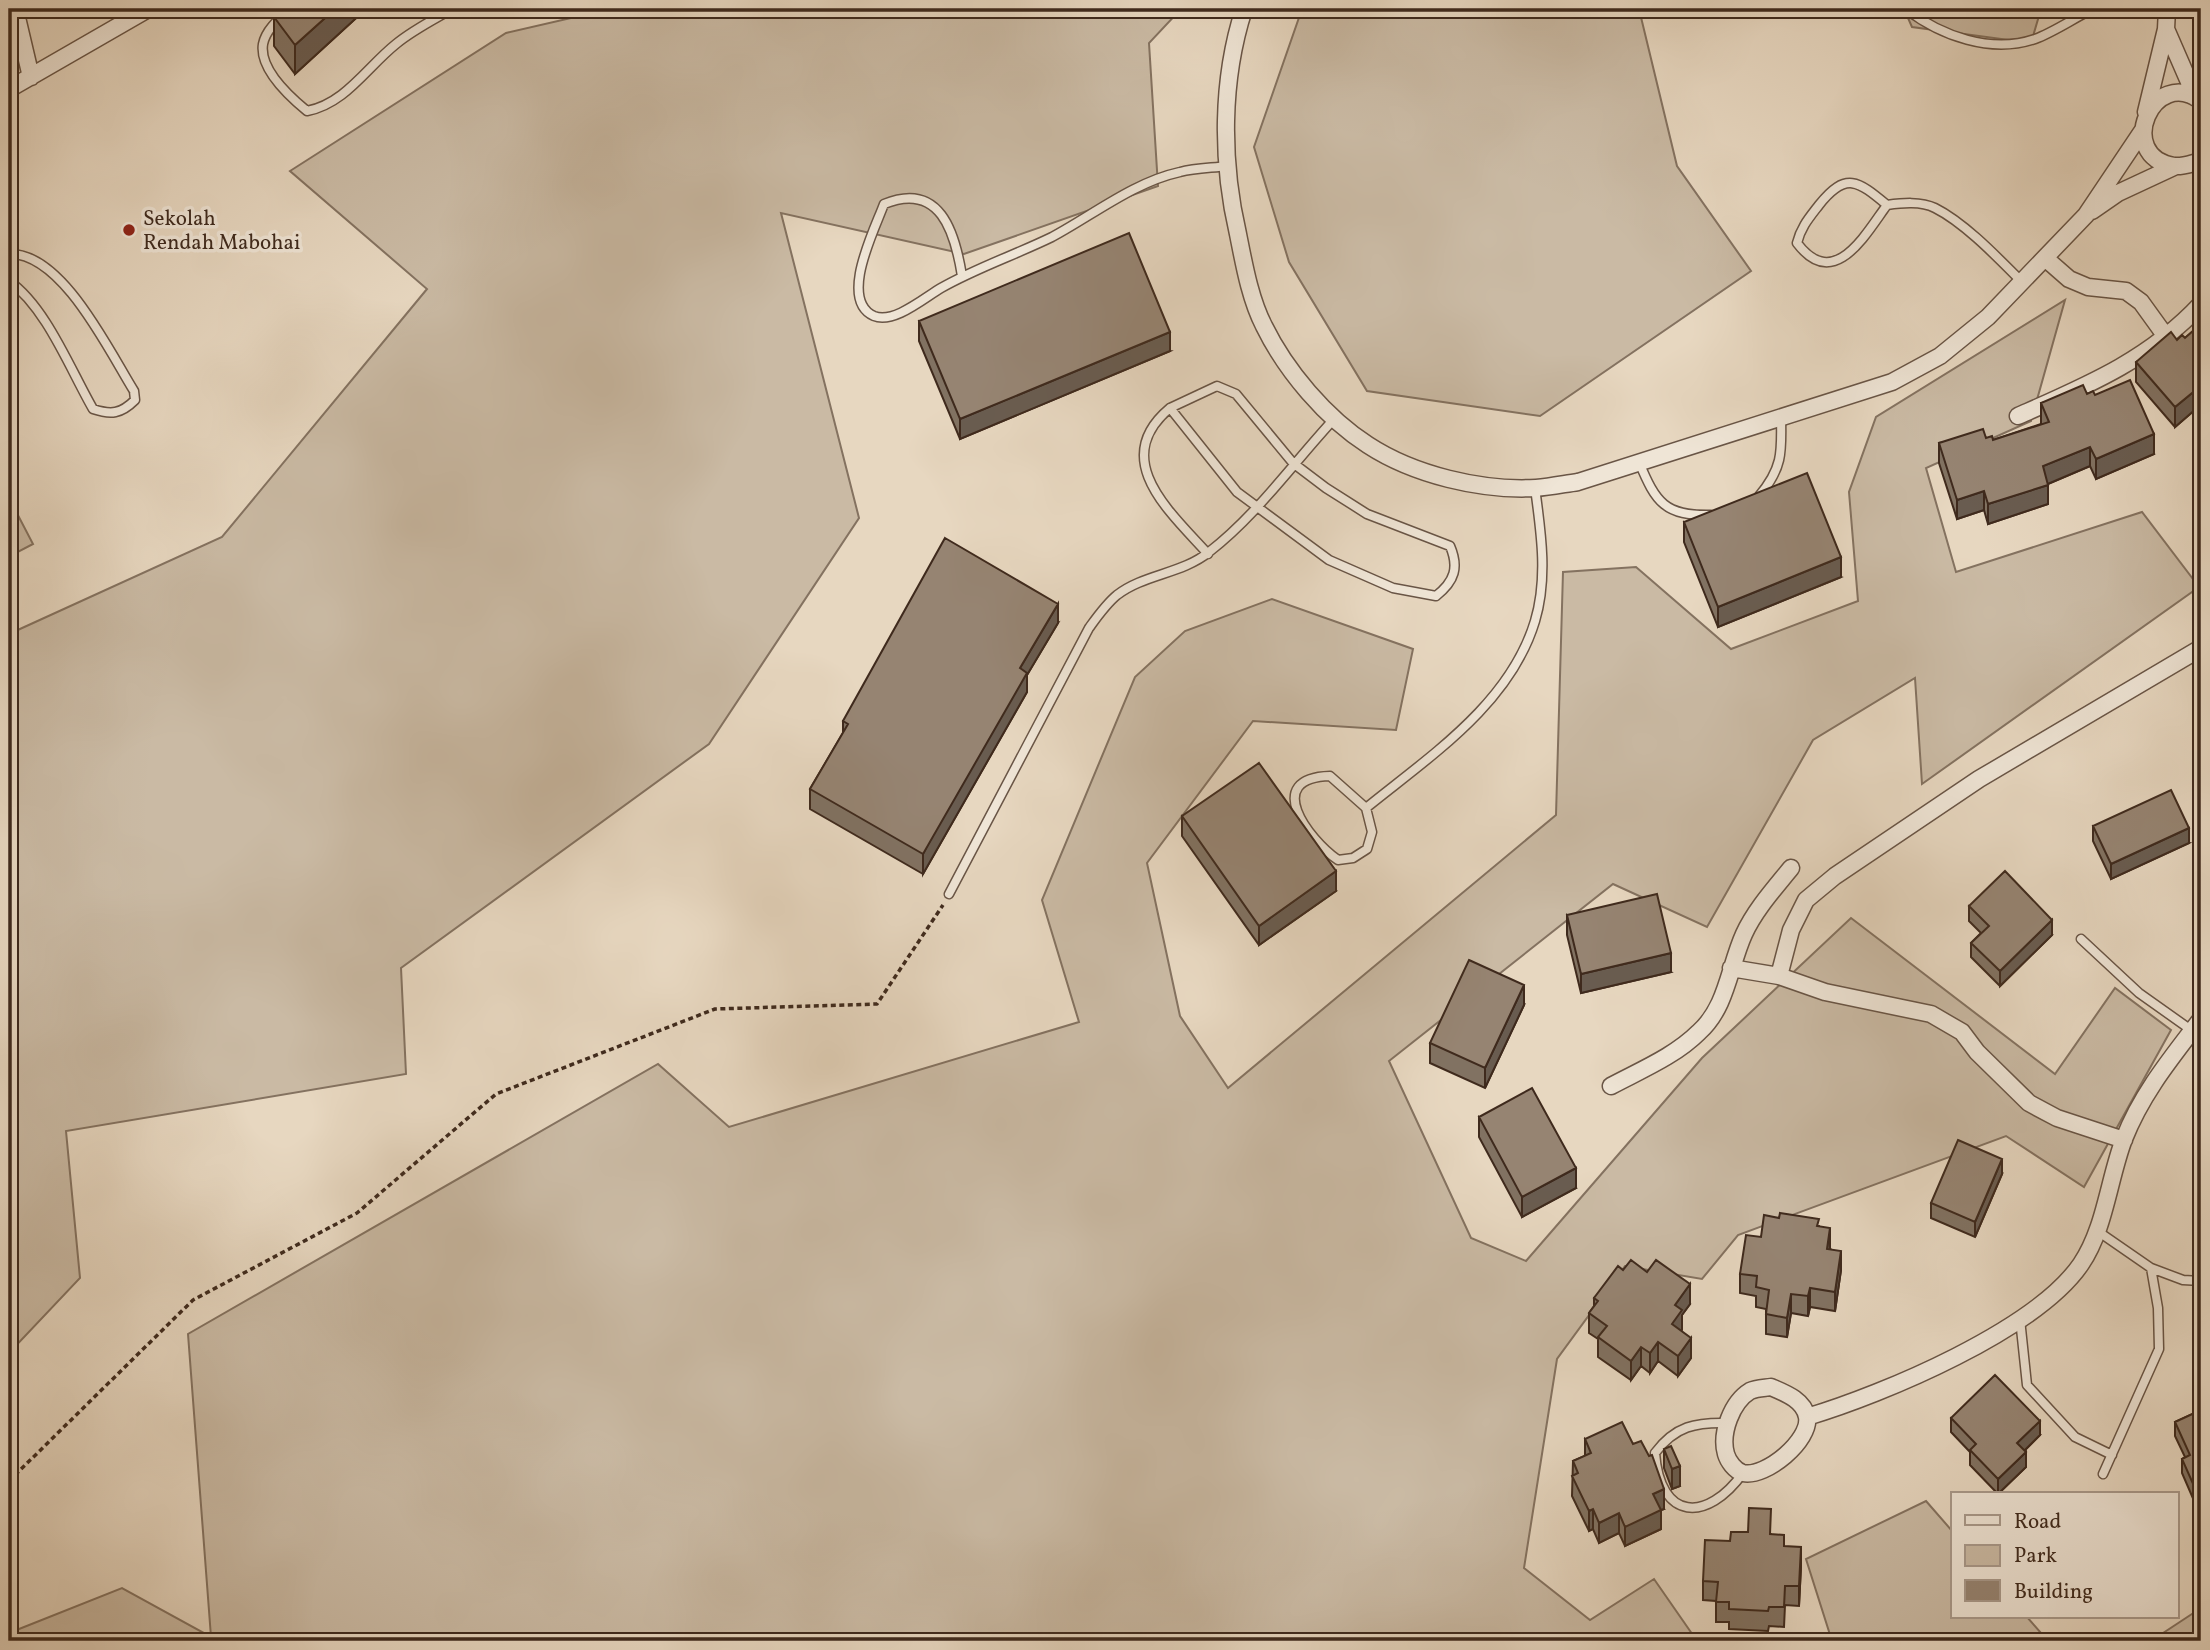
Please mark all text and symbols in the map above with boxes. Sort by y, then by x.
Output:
place label: Sekolah Rendah Mabohai [143,205,300,258]
marker: Sekolah Rendah Mabohai [121,222,137,238]
legend [1951,1492,2178,1618]
text: Road [2014,1508,2061,1537]
text: Park [2014,1542,2057,1571]
text: Building [2014,1578,2093,1607]

